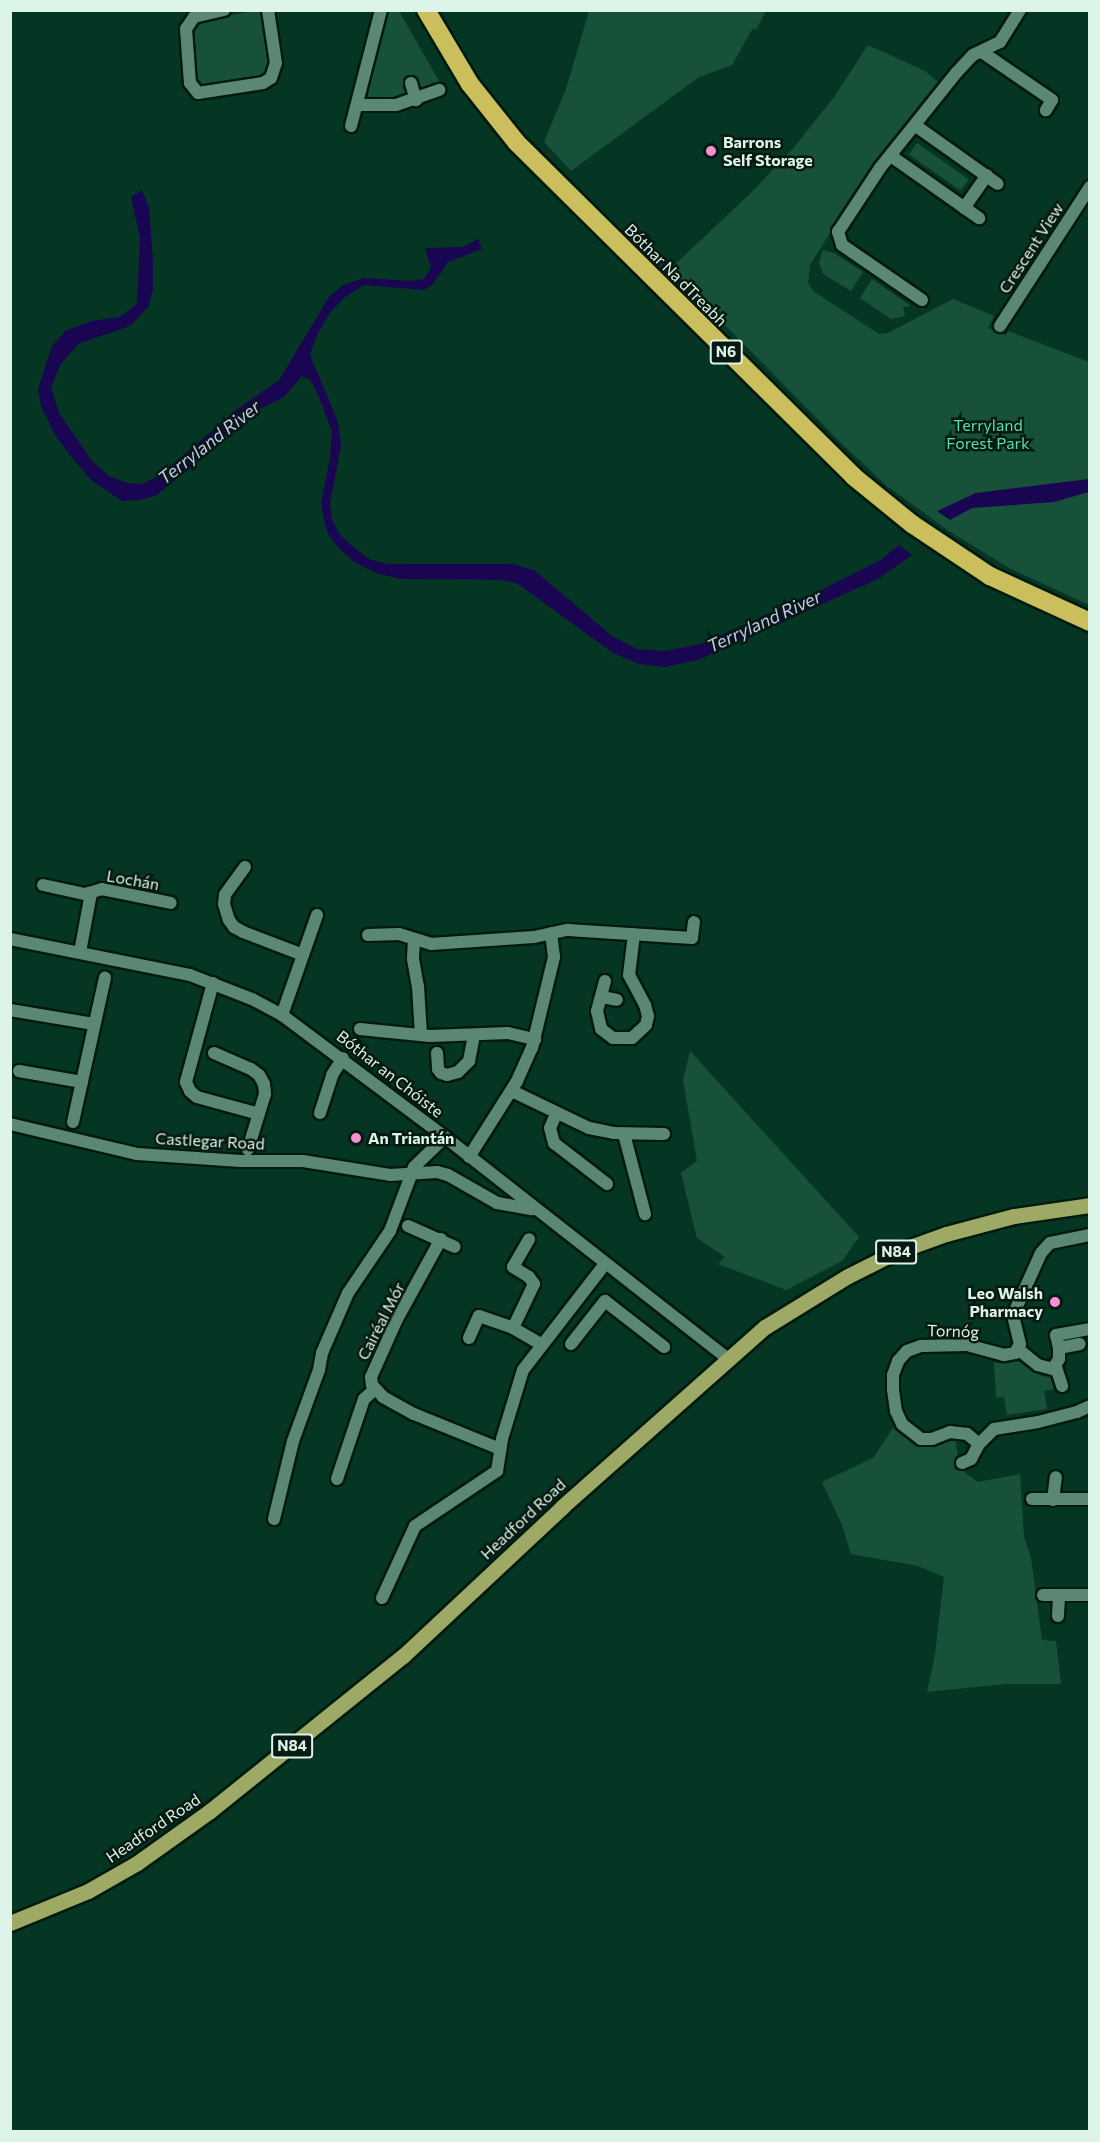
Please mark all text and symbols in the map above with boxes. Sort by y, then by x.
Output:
place label: Barrons Self Storage [723,132,813,170]
marker: Barrons Self Storage [704,144,718,158]
street label: Crescent View [995,199,1067,297]
street label: Bóthar Na dTreabh [621,220,731,330]
road number: N6 [710,340,742,364]
water label: Terryland River [154,395,264,489]
park label: Terryland Forest Park [946,415,1030,453]
water label: Terryland River [703,585,825,657]
street label: Lochán [105,866,161,894]
street label: Bóthar an Chóiste [333,1026,447,1122]
place label: An Triantán [368,1128,454,1148]
street label: Castlegar Road [155,1129,265,1153]
marker: An Triantán [349,1131,363,1145]
road number: N84 [875,1240,917,1264]
street label: Cairéal Mór [353,1279,409,1363]
place label: Leo Walsh Pharmacy [967,1283,1043,1321]
marker: Leo Walsh Pharmacy [1048,1295,1062,1309]
street label: Tornóg [926,1320,980,1342]
street label: Headford Road [476,1475,570,1563]
road number: N84 [271,1734,313,1758]
street label: Headford Road [102,1789,204,1867]

